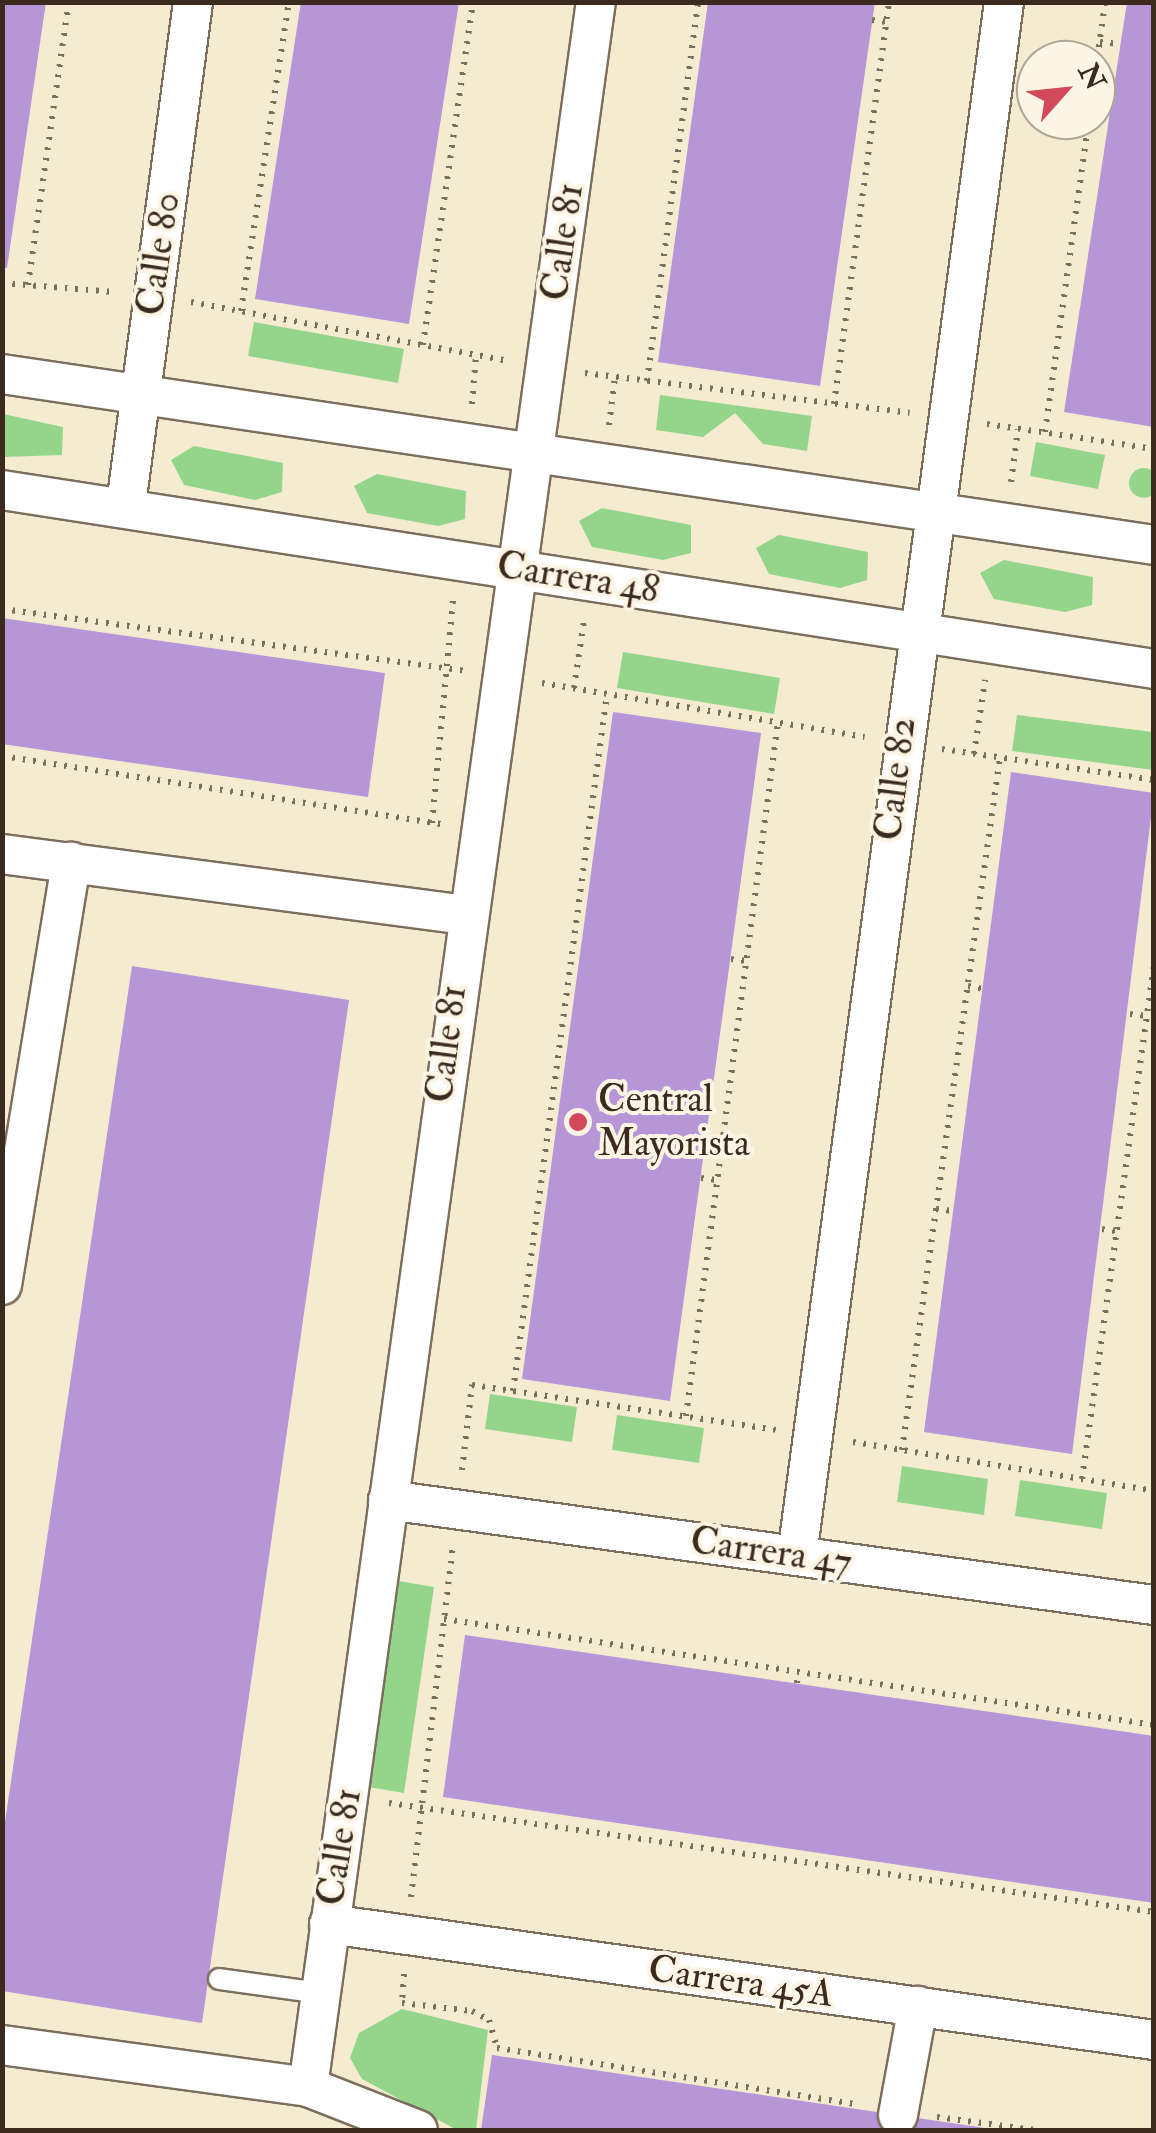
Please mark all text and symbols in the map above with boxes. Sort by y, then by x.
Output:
north arrow [1016,40,1116,140]
text: N [1070,58,1113,96]
street label: Calle 81 [532,180,594,304]
street label: Calle 80 [128,190,190,318]
street label: Carrera 48 [494,543,662,613]
street label: Calle 82 [866,715,926,843]
street label: Calle 81 [417,983,477,1105]
place label: Central Mayorista [598,1077,750,1166]
marker: Central Mayorista [567,1111,589,1133]
street label: Carrera 47 [688,1518,854,1586]
street label: Calle 81 [308,1785,372,1909]
street label: Carrera 45A [645,1946,837,2018]

